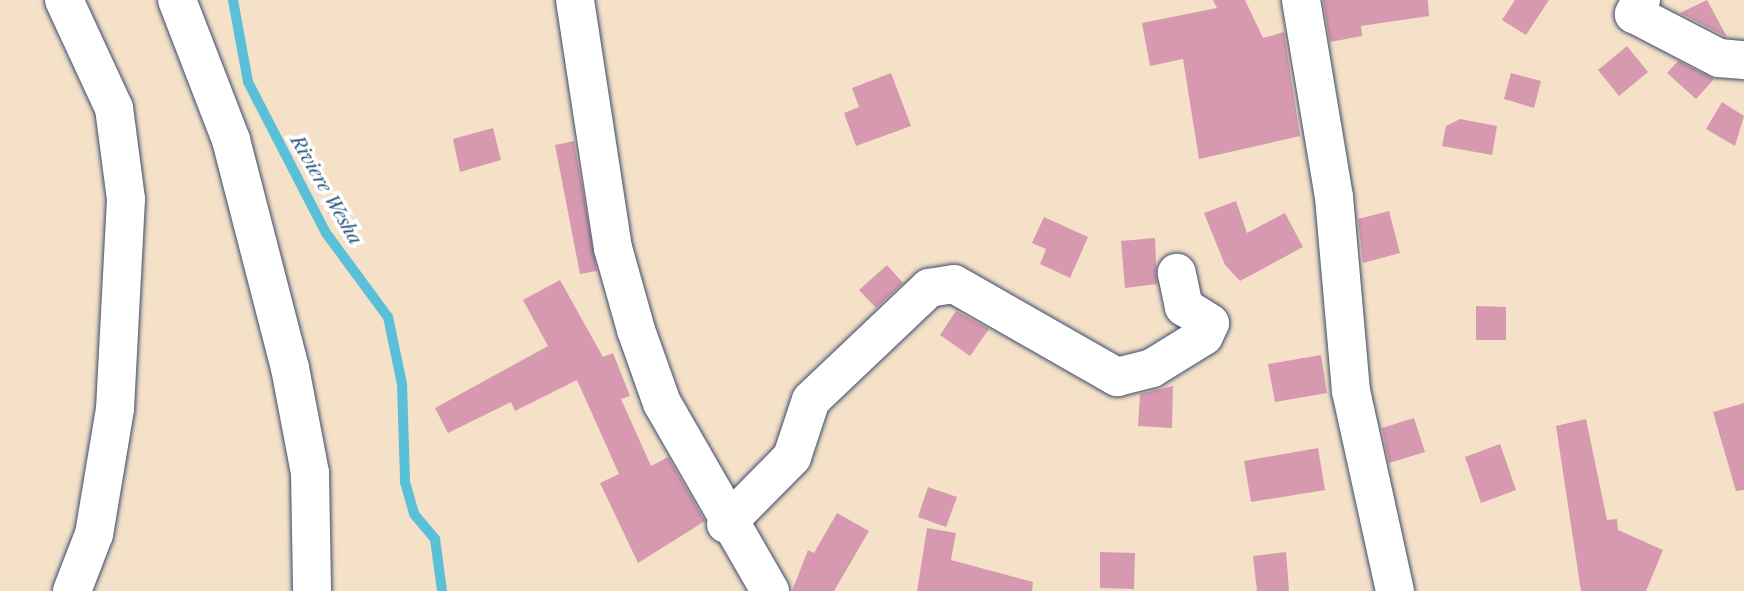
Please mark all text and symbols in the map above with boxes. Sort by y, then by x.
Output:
water label: Riviere Wesha [285,131,367,249]

